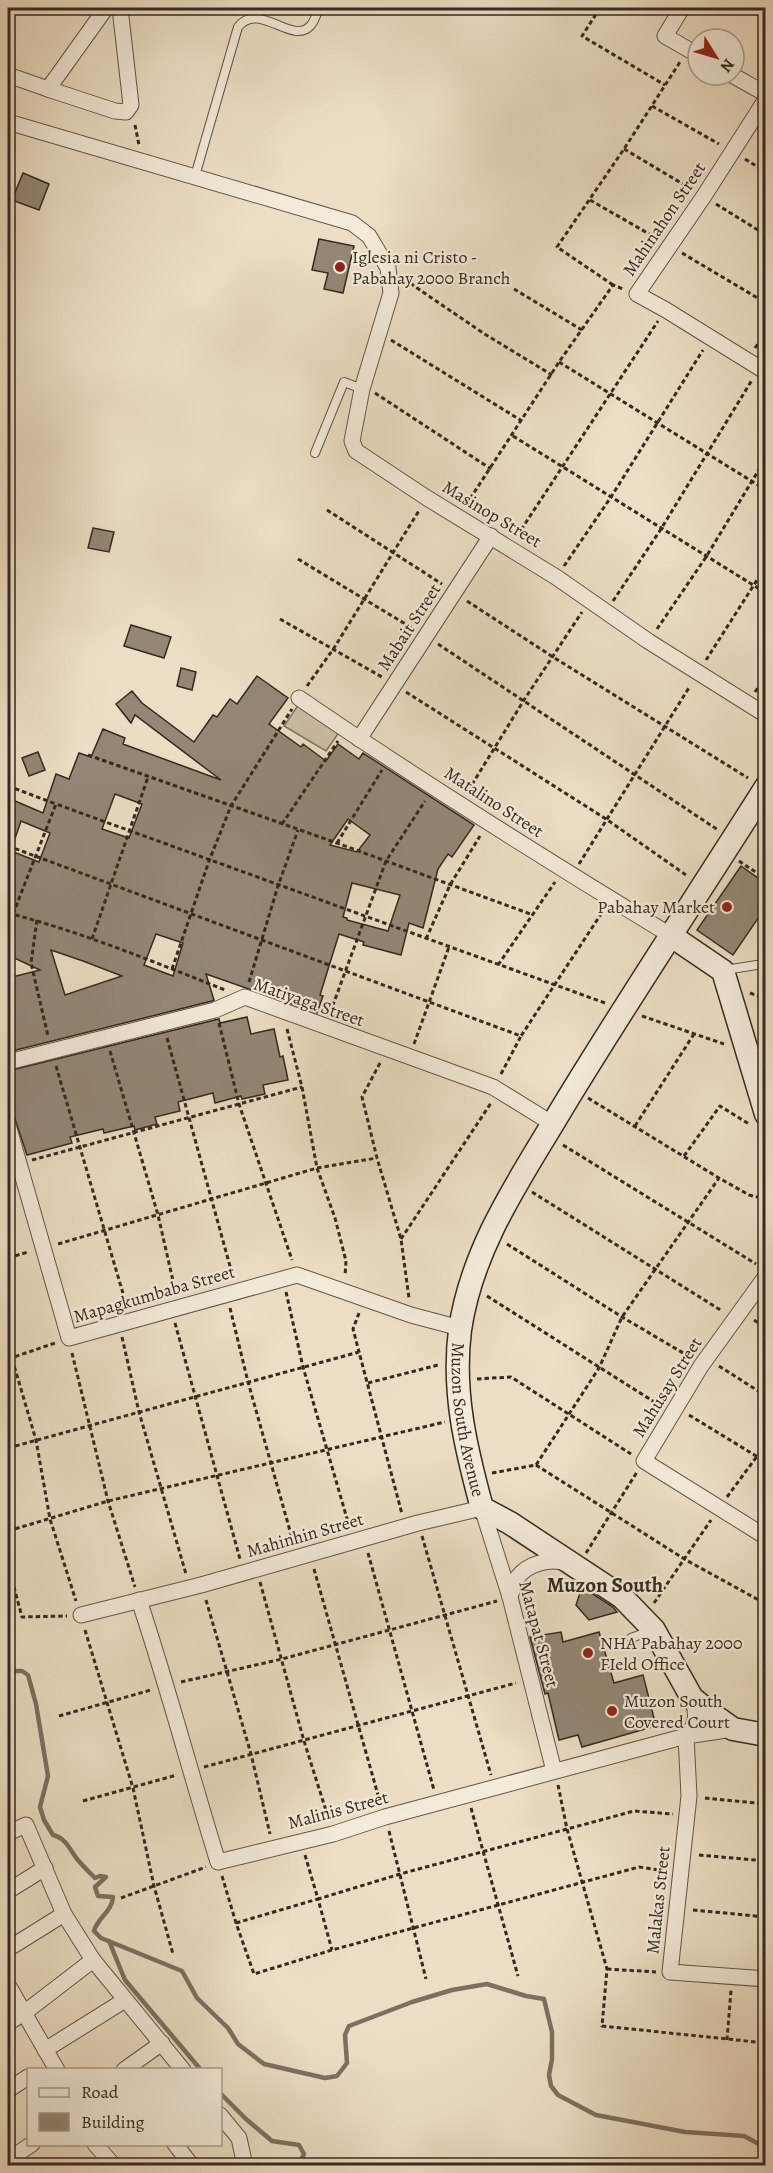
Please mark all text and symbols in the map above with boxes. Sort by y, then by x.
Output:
north arrow [686,27,746,87]
text: N [715,54,739,77]
street label: Mahinahon Street [617,157,711,281]
place label: Iglesia ni Cristo - Pabahay 2000 Branch [352,245,511,290]
marker: Iglesia ni Cristo - Pabahay 2000 Branch [333,260,347,274]
street label: Masinop Street [438,475,546,553]
street label: Mabait Street [372,579,446,675]
street label: Matalino Street [440,761,548,843]
place label: Pabahay Market [597,895,715,919]
marker: Pabahay Market [720,900,734,914]
street label: Matiyaga Street [250,972,368,1032]
street label: Mapagkumbaba Street [70,1259,238,1329]
street label: Mahusay Street [627,1332,707,1442]
street label: Muzon South Avenue [446,1342,490,1499]
street label: Mahinhin Street [244,1507,366,1563]
district label: Muzon South [547,1571,663,1599]
street label: Matapat Street [513,1578,565,1690]
place label: NHA Pabahay 2000 FIeld Office [600,1631,742,1676]
marker: NHA Pabahay 2000 FIeld Office [581,1646,595,1660]
place label: Muzon South Covered Court [624,1689,730,1734]
marker: Muzon South Covered Court [605,1704,619,1718]
street label: Malinis Street [285,1785,391,1835]
street label: Malakas Street [640,1845,676,1955]
legend [27,2068,222,2146]
text: Road [81,2080,119,2104]
text: Building [81,2110,145,2134]

